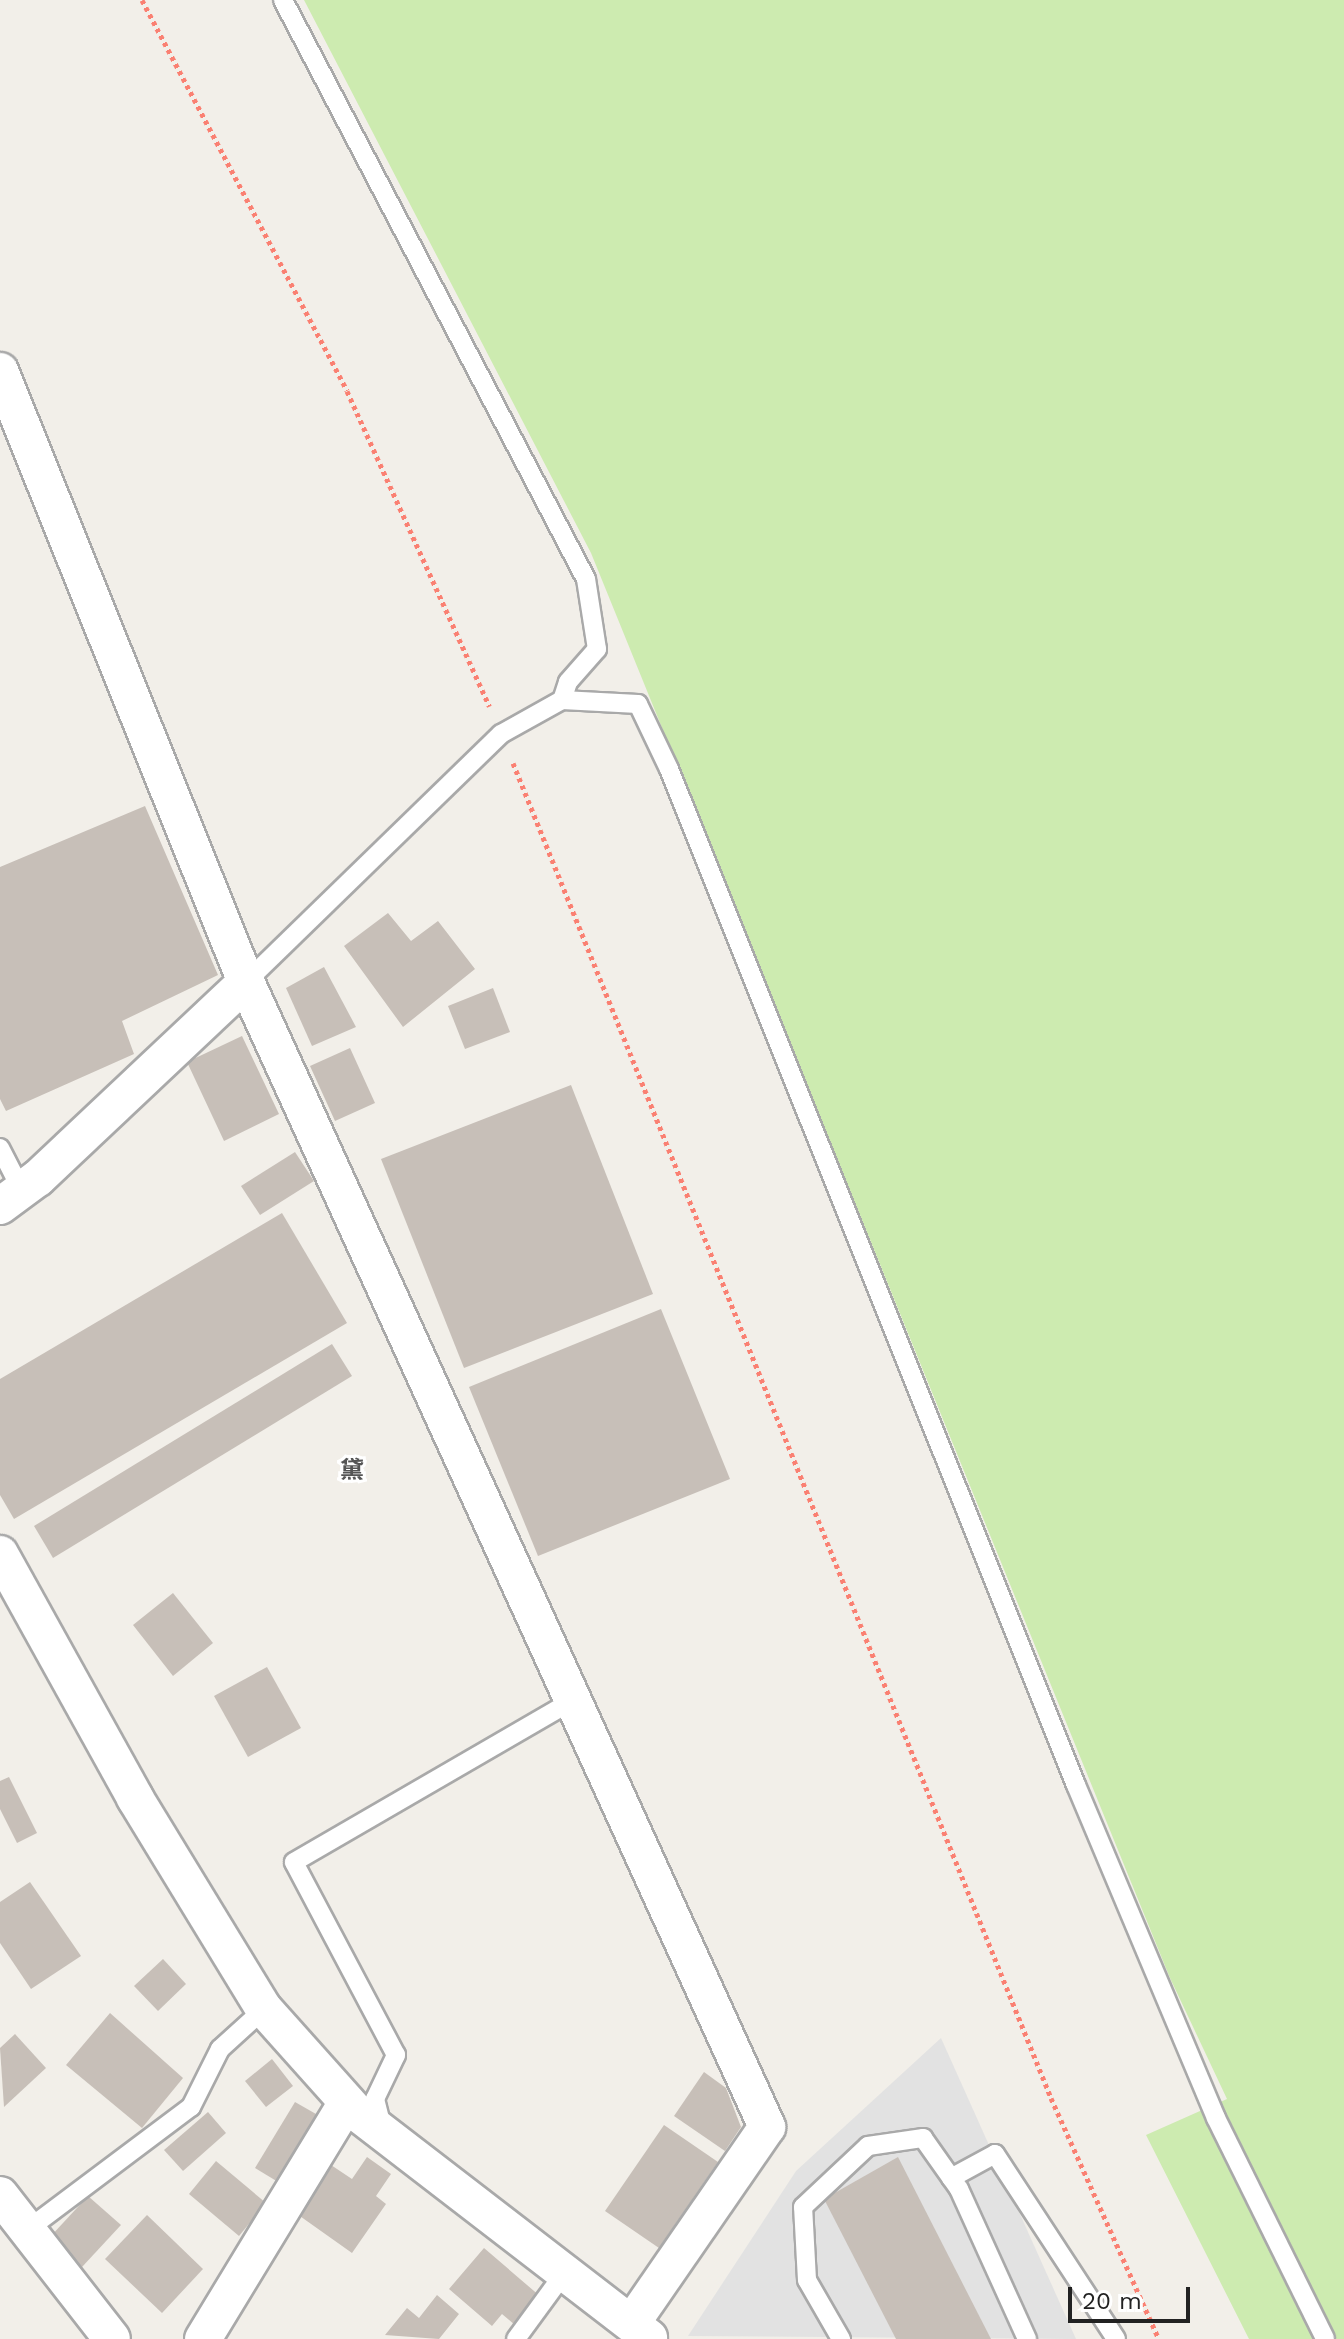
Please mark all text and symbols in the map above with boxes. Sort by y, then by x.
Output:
district label: 黛 [340,1457,364,1485]
scale bar [1072,2271,1194,2321]
text: 20 m [1082,2287,1142,2315]

